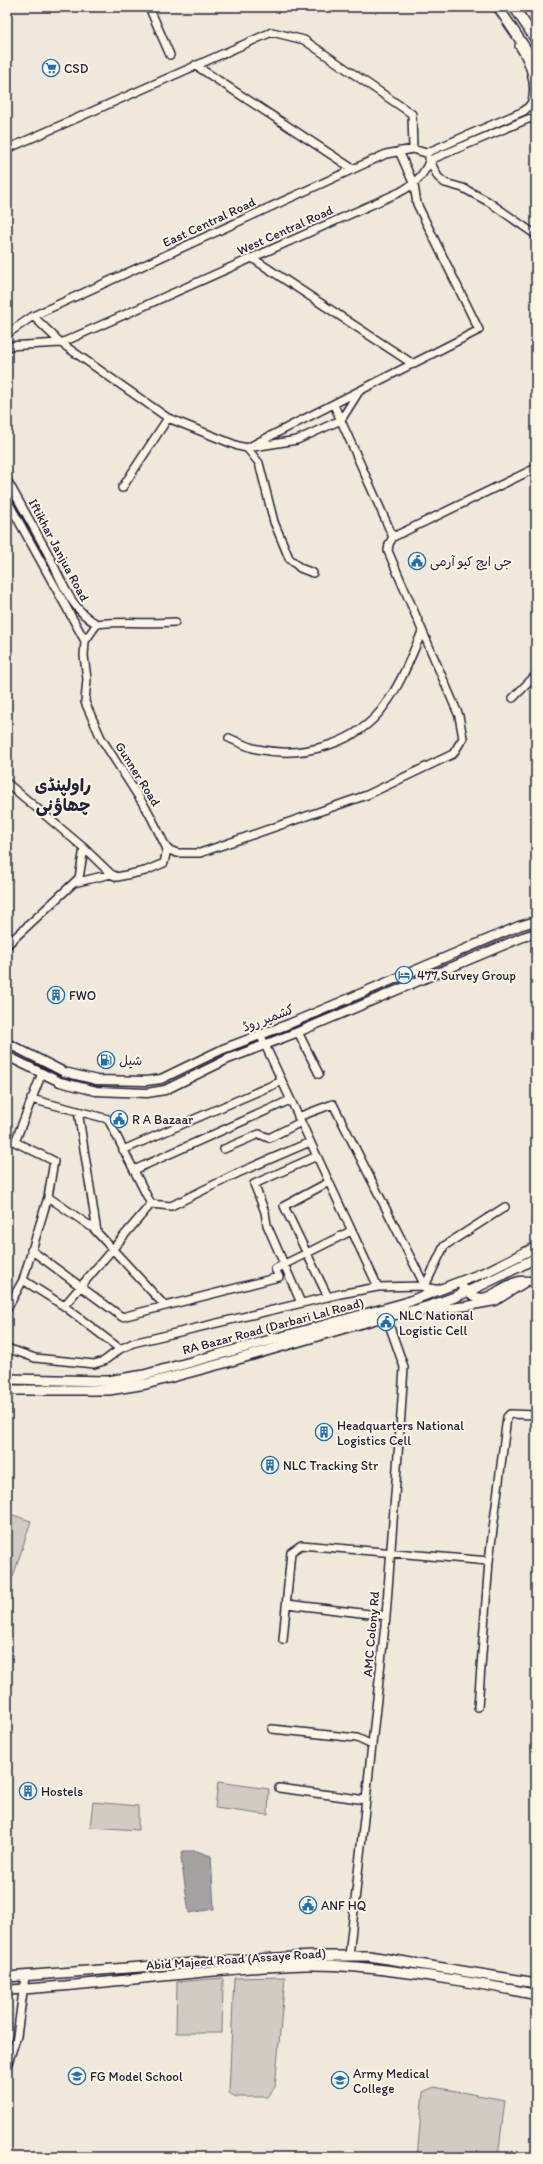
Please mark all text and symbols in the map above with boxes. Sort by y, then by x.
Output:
supermarket icon: CSD [41,58,61,78]
place label: CSD [64,61,89,76]
street label: East Central Road [160,194,258,250]
street label: West Central Road [235,202,335,258]
street label: Iftikhar Janjua Road [26,496,92,604]
public building icon: جی ایچ کیو آرمی [407,551,427,571]
place label: جی ایچ کیو آرمی [430,554,512,571]
street label: Gunner Road [112,739,164,809]
district label: راولپنڈی چھاؤنی [35,775,91,817]
hotel icon: 477 Survey Group [394,965,414,985]
place label: 477 Survey Group [417,968,516,983]
building icon: FWO [46,985,66,1005]
place label: FWO [69,988,96,1003]
street label: کشمیر روڈ [240,1001,297,1036]
fuel station icon: شیل [96,1050,116,1070]
place label: شیل [119,1053,142,1069]
public building icon: R A Bazaar [109,1109,129,1129]
place label: R A Bazaar [132,1112,193,1127]
street label: RA Bazar Road (Darbari Lal Road) [181,1295,365,1357]
place label: NLC National Logistic Cell [399,1308,474,1338]
public building icon: NLC National Logistic Cell [376,1312,396,1332]
place label: Headquarters National Logistics Cell [337,1418,464,1448]
building icon: Headquarters National Logistics Cell [314,1422,334,1442]
building icon: NLC Tracking Str [260,1455,280,1475]
place label: NLC Tracking Str [283,1458,379,1473]
street label: AMC Colony Rd [360,1590,382,1678]
building icon: Hostels [18,1781,38,1801]
place label: Hostels [41,1784,83,1799]
public building icon: ANF HQ [298,1895,318,1915]
place label: ANF HQ [321,1898,367,1913]
street label: Abid Majeed Road (Assaye Road) [145,1945,327,1973]
school or university icon: FG Model School [67,2066,87,2086]
place label: Army Medical College [353,2066,430,2096]
place label: FG Model School [90,2069,183,2084]
school or university icon: Army Medical College [330,2070,350,2090]

